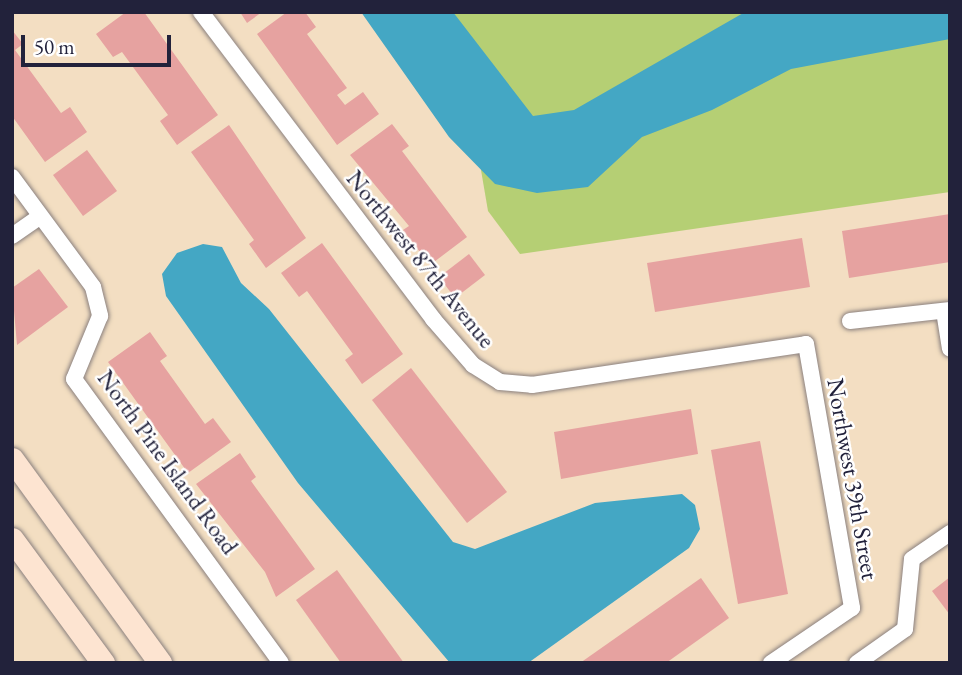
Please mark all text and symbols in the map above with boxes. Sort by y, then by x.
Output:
scale bar [24,21,175,65]
text: 50 m [34,33,75,60]
street label: Northwest 87th Avenue [341,164,501,354]
street label: North Pine Island Road [92,364,244,560]
street label: Northwest 39th Street [821,376,885,582]

